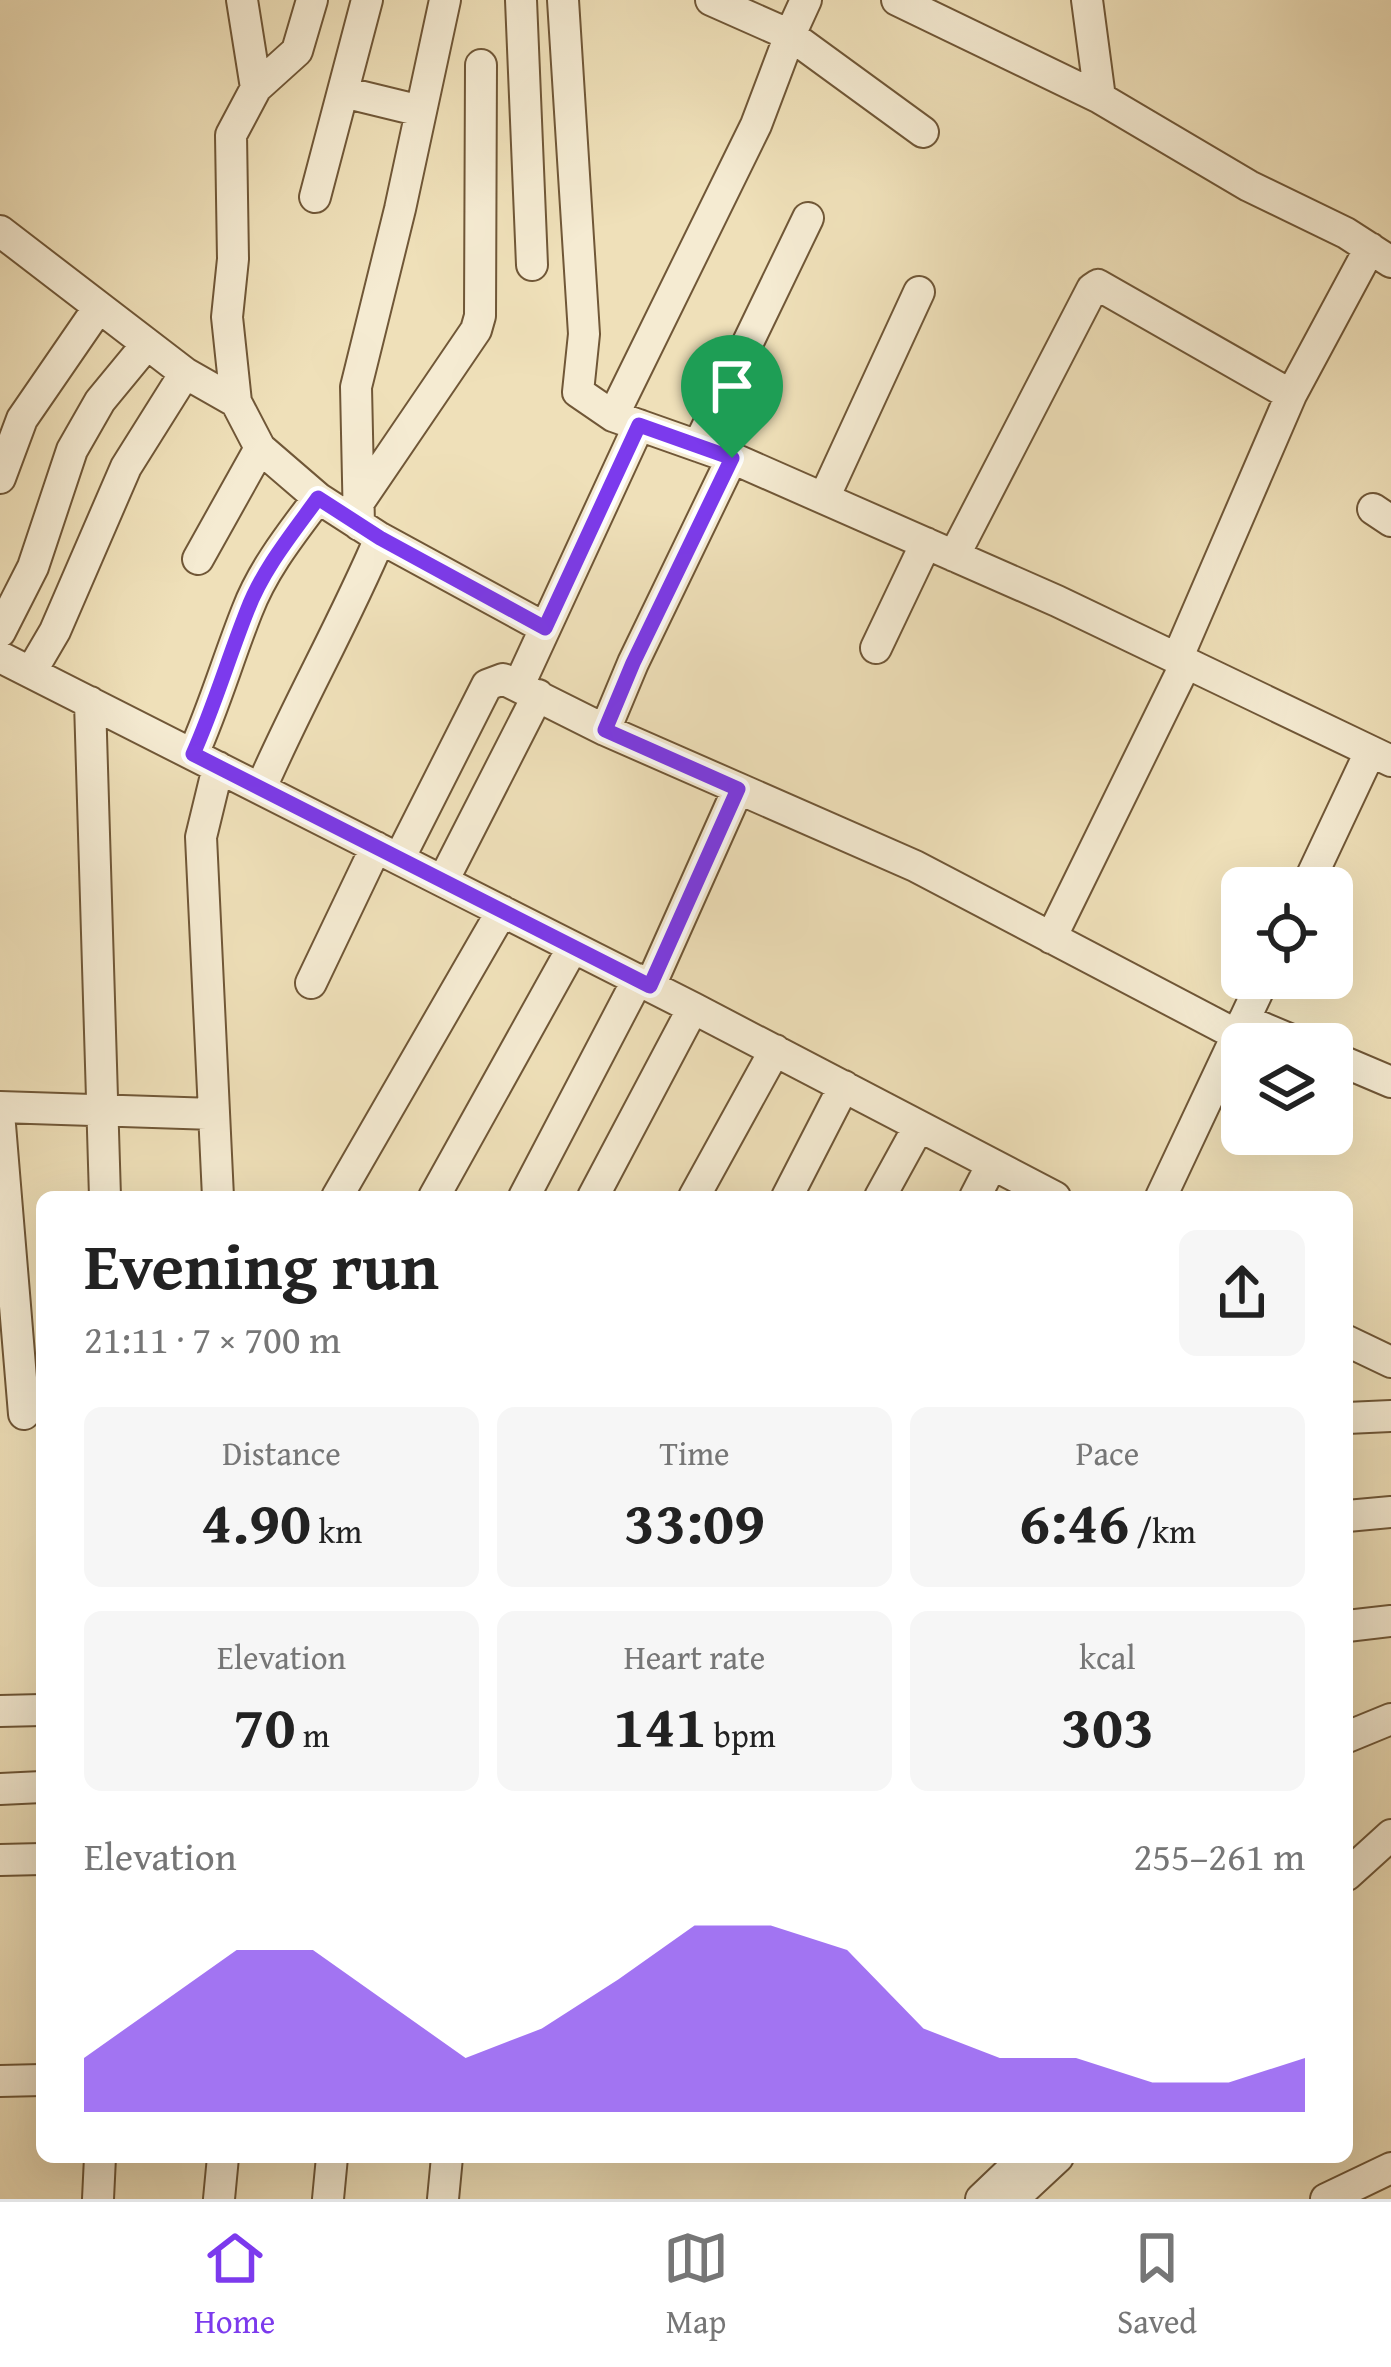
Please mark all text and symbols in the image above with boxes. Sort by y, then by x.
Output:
pin [681,335,783,458]
icon: arrive [699,353,765,419]
map controls [1221,867,1353,1155]
button: locate [1221,867,1353,999]
button: layers [1221,1023,1353,1155]
text: Evening run [84,1216,439,1313]
button: share [1179,1230,1305,1356]
text: 21:11 · 7 × 700 m [84,1310,341,1367]
text: Distance [222,1429,341,1477]
text: Time [659,1429,730,1477]
text: Pace [1076,1429,1139,1477]
text: 4.90 [201,1477,311,1565]
text: 33:09 [624,1477,765,1565]
text: 6:46 [1019,1477,1129,1565]
text: km [311,1507,362,1555]
text: /km [1129,1507,1196,1555]
text: Elevation [217,1633,346,1681]
text: Heart rate [624,1633,765,1681]
text: kcal [1079,1633,1136,1681]
text: 70 [233,1681,295,1769]
text: 141 [613,1681,707,1769]
text: 303 [1061,1681,1154,1769]
text: m [295,1711,330,1759]
text: bpm [707,1711,776,1759]
text: Elevation [84,1827,237,1884]
text: 255–261 m [1133,1827,1305,1884]
tab: Home [194,2225,275,2345]
tab: Map [663,2225,729,2345]
tab: Saved [1117,2225,1197,2345]

